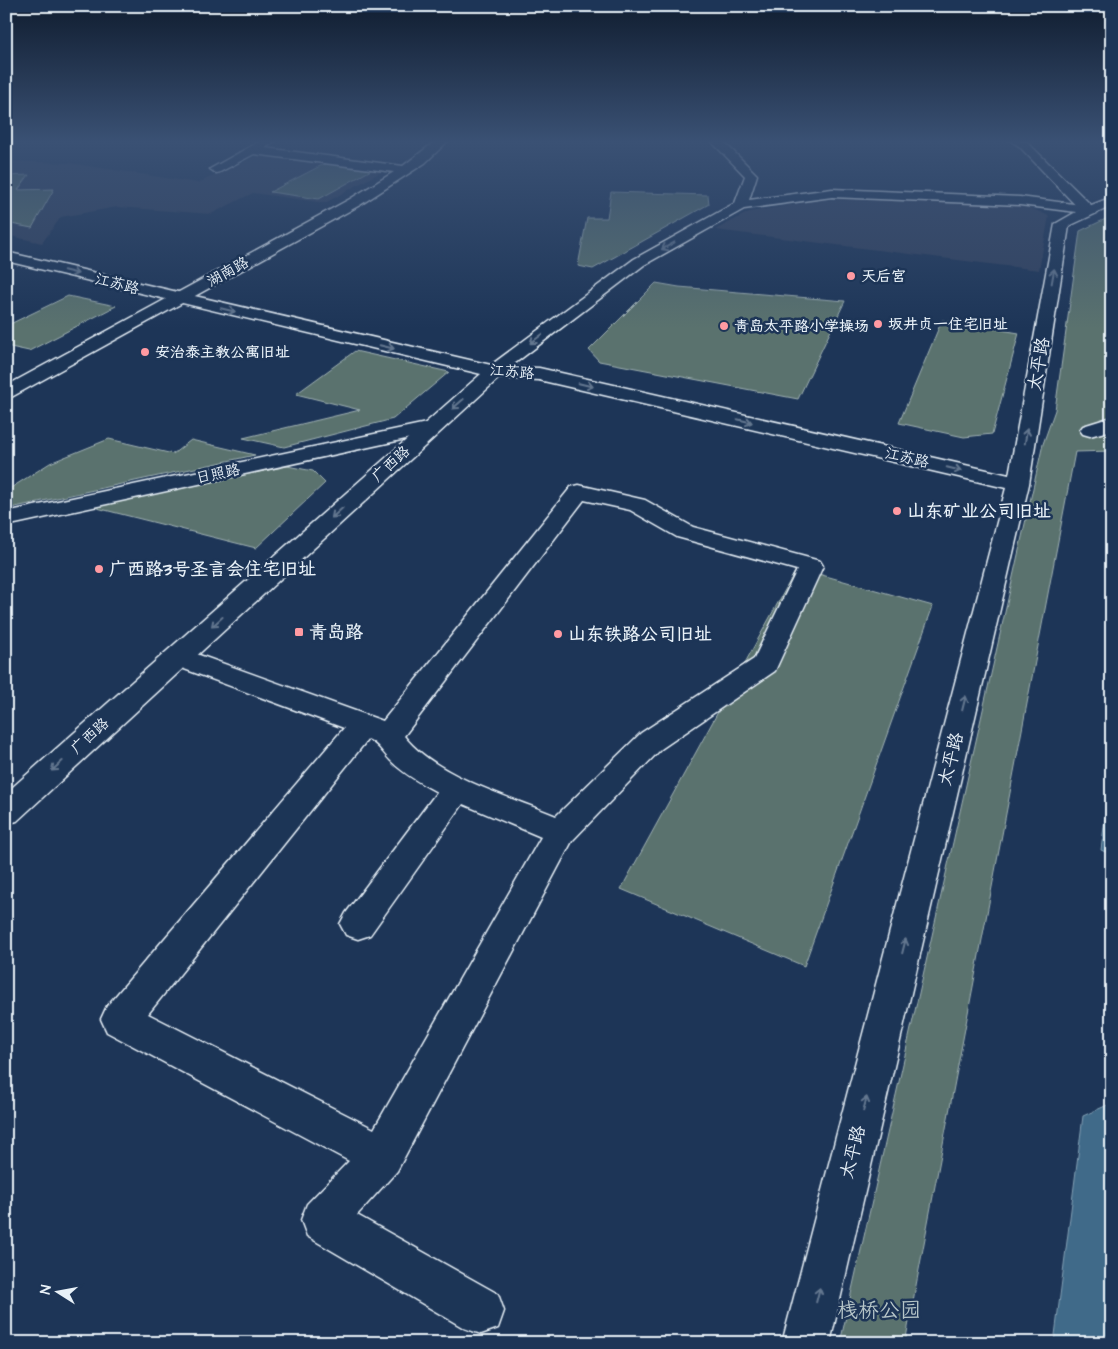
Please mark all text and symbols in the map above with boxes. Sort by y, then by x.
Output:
one-way arrow [662,241,676,251]
street label: 湖南路 [203,252,253,292]
place label: 天后宫 [861,266,906,287]
one-way arrow [62,268,78,277]
street label: 江苏路 [93,268,141,300]
one-way arrow [1049,268,1059,284]
marker: 天后宫 [845,270,857,282]
one-way arrow [220,306,236,315]
place label: 坂井贞一住宅旧址 [888,314,1008,335]
place label: 青岛太平路小学操场 [734,316,869,337]
marker: 坂井贞一住宅旧址 [872,318,884,330]
marker: 青岛太平路小学操场 [718,320,730,332]
one-way arrow [529,334,543,344]
street label: 太平路 [1022,335,1056,393]
place label: 安治泰主教公寓旧址 [155,342,290,363]
one-way arrow [378,343,394,352]
marker: 安治泰主教公寓旧址 [139,346,151,358]
street label: 江苏路 [489,360,535,384]
one-way arrow [578,381,594,390]
one-way arrow [452,398,465,410]
one-way arrow [736,417,752,426]
one-way arrow [1022,428,1032,444]
street label: 广西路 [367,441,415,487]
street label: 江苏路 [883,443,931,473]
street label: 日照路 [194,459,242,489]
one-way arrow [946,465,962,474]
place label: 山东矿业公司旧址 [907,499,1051,524]
marker: 山东矿业公司旧址 [891,505,903,517]
one-way arrow [331,507,344,518]
place label: 广西路3号圣言会住宅旧址 [109,557,316,582]
marker: 广西路3号圣言会住宅旧址 [93,563,105,575]
one-way arrow [210,616,223,628]
place label: 青岛路 [309,620,363,645]
place label: 山东铁路公司旧址 [568,622,712,647]
marker: 青岛路 [293,626,305,638]
marker: 山东铁路公司旧址 [552,628,564,640]
one-way arrow [960,696,969,712]
street label: 广西路 [66,713,114,759]
street label: 太平路 [932,730,970,788]
one-way arrow [51,760,64,772]
one-way arrow [900,938,909,954]
one-way arrow [861,1096,870,1112]
street label: 太平路 [834,1123,872,1181]
north arrow [32,1266,82,1316]
text: N [36,1283,57,1296]
one-way arrow [814,1288,823,1304]
park label: 栈桥公园 [837,1296,921,1325]

